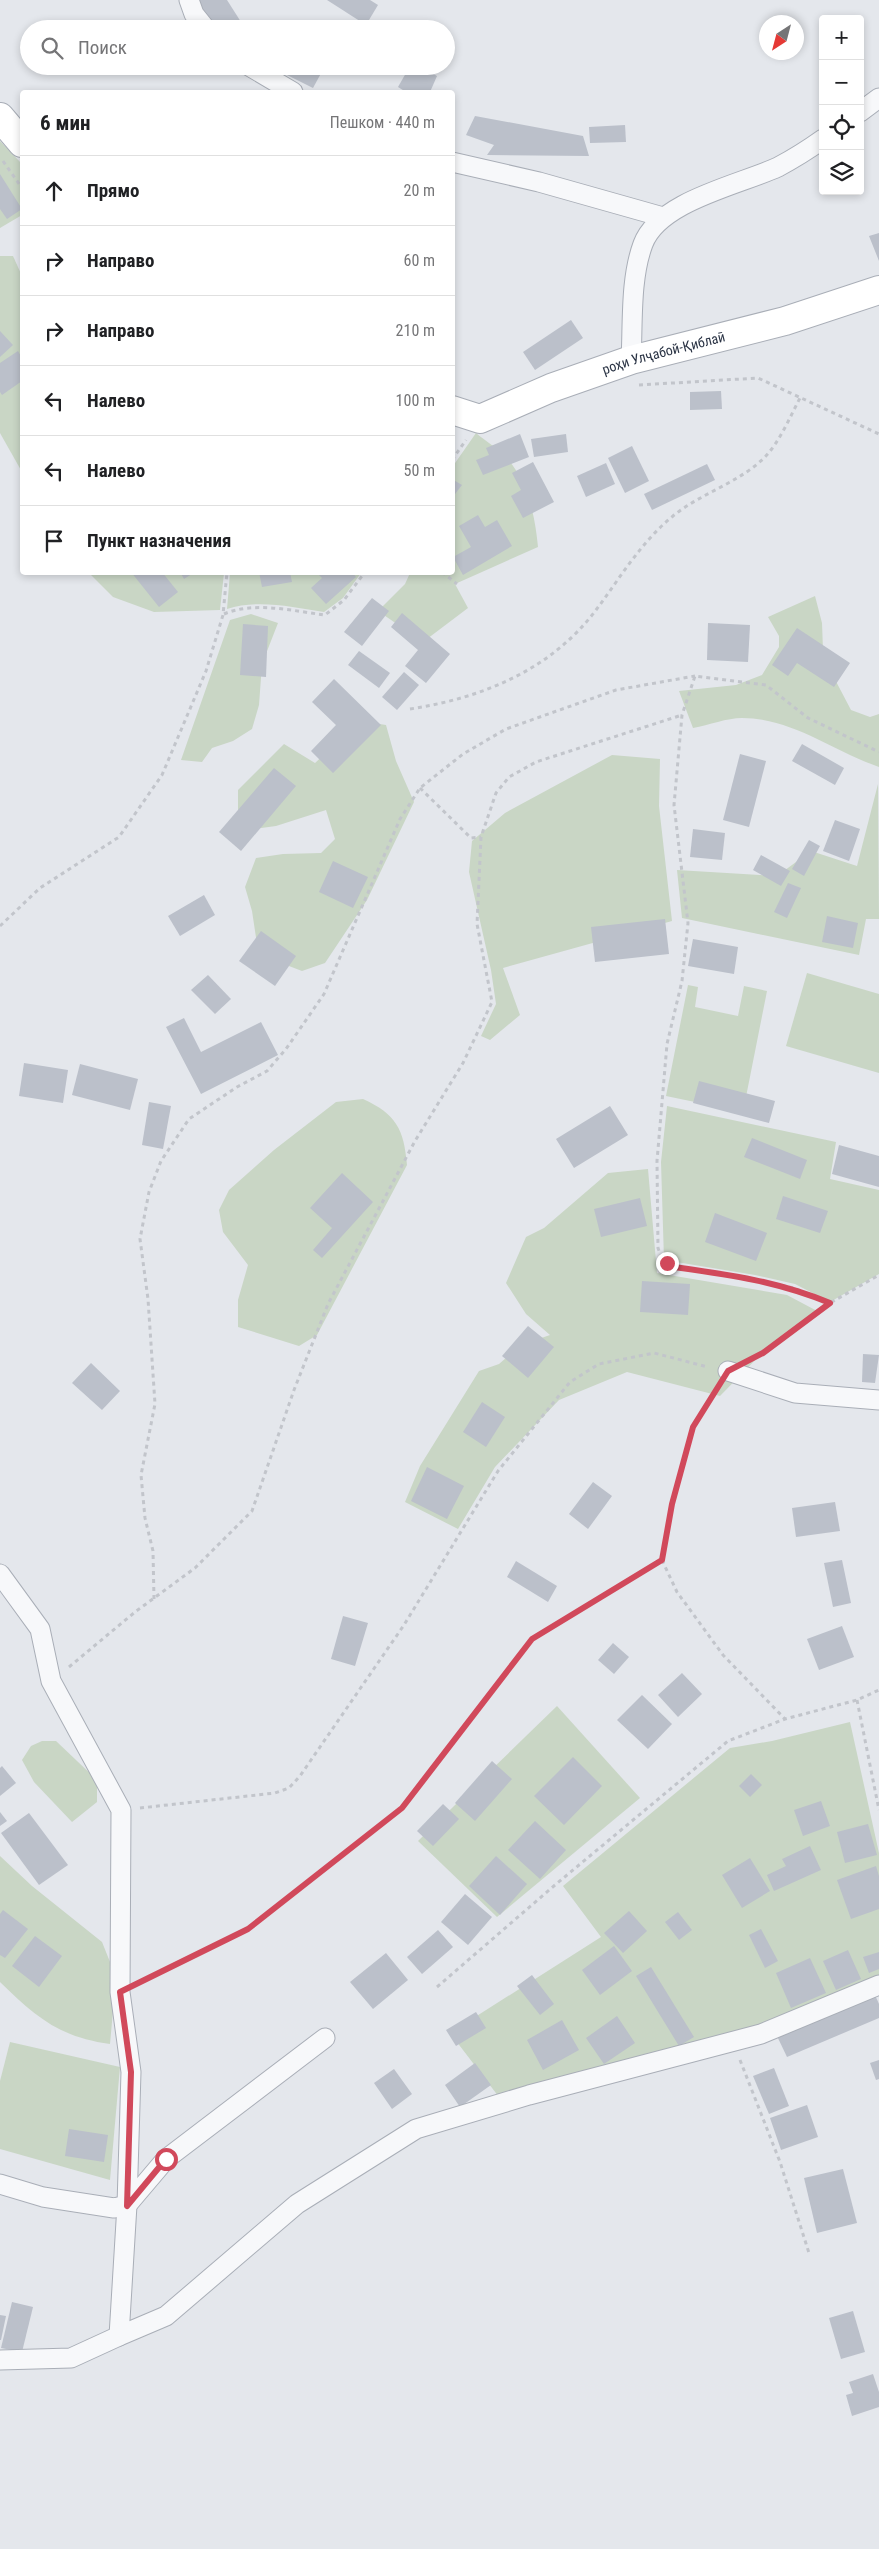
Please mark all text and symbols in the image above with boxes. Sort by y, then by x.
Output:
north arrow [759,15,804,60]
map controls [819,15,864,195]
button: + [819,15,864,60]
search box [20,20,455,75]
icon: search [38,34,66,62]
text: Поиск [78,36,127,59]
button: − [819,60,864,105]
button: locate [819,105,864,150]
text: 6 мин [40,111,90,135]
text: Пешком · 440 m [330,113,435,132]
button: layers [819,150,864,195]
icon: ahead [40,177,68,205]
text: Прямо [87,179,140,202]
text: 20 m [403,181,435,200]
icon: right [40,247,68,275]
text: Направо [87,249,154,272]
text: 60 m [403,251,435,270]
icon: right [40,317,68,345]
text: Направо [87,319,154,342]
text: 210 m [396,321,435,340]
street label: роҳи Улҷабой-Қиблаӣ [600,328,727,377]
icon: left [40,387,68,415]
text: Налево [87,389,145,412]
text: 100 m [396,391,435,410]
icon: left [40,457,68,485]
text: Налево [87,459,145,482]
text: 50 m [403,461,435,480]
icon: arrive [40,527,68,555]
text: Пункт назначения [87,529,231,552]
route end [656,1252,679,1275]
route start [155,2148,178,2171]

